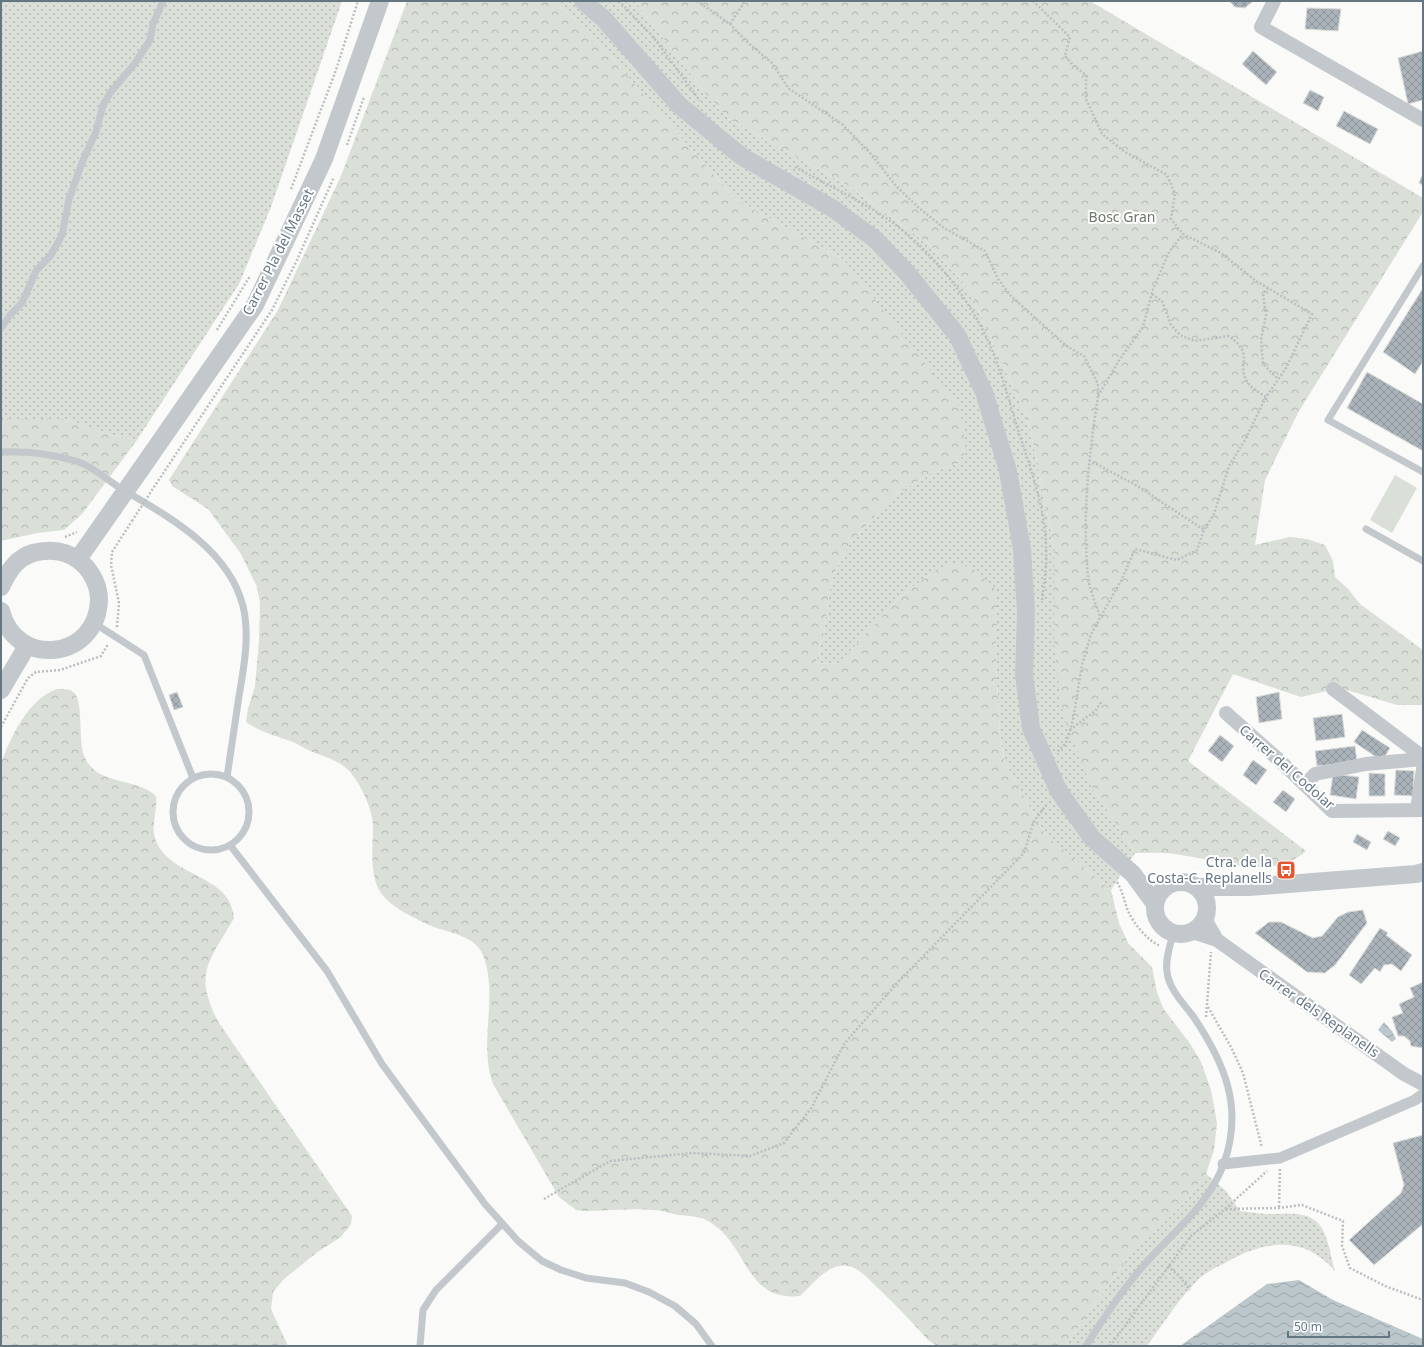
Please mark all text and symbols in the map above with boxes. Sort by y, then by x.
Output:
street label: Carrer Pla del Masset [237,185,318,318]
park label: Bosc Gran [1089,207,1155,226]
street label: Carrer del Codolar [1236,720,1339,814]
place label: Ctra. de la Costa-C. Replanells [1147,852,1272,887]
bus stop icon: Ctra. de la Costa-C. Replanells [1275,859,1297,881]
street label: Carrer dels Replanells [1255,964,1384,1062]
scale bar [1288,1313,1389,1339]
text: 50 m [1294,1318,1322,1335]

